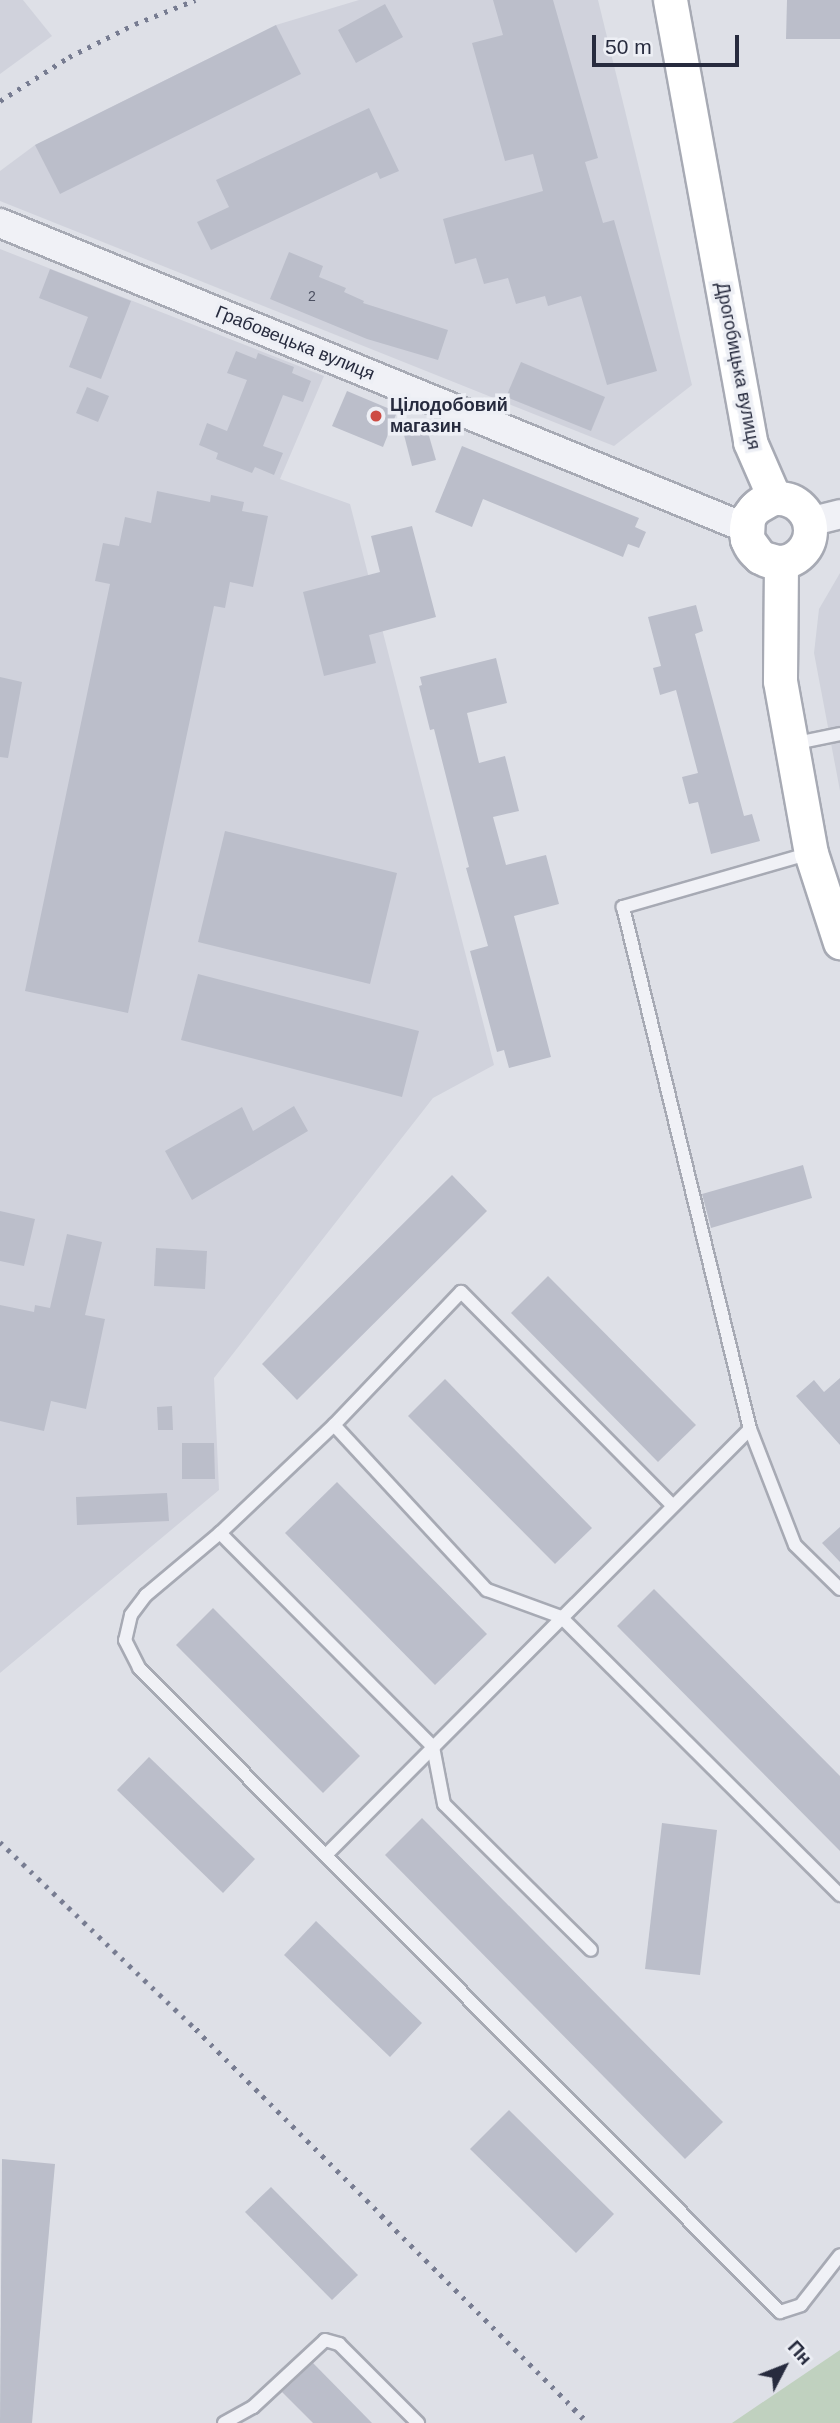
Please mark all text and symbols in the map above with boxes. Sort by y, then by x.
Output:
scale bar [595,21,742,65]
text: 50 m [605,35,652,58]
street label: Дрогобицька вулиця [711,280,765,452]
house number: 2 [308,288,316,304]
street label: Грабовецька вулиця [212,301,378,385]
place label: Цілодобовий магазин [390,395,508,438]
marker: Цілодобовий магазин [368,408,384,424]
north arrow [749,2332,819,2402]
text: Пн [784,2336,816,2369]

